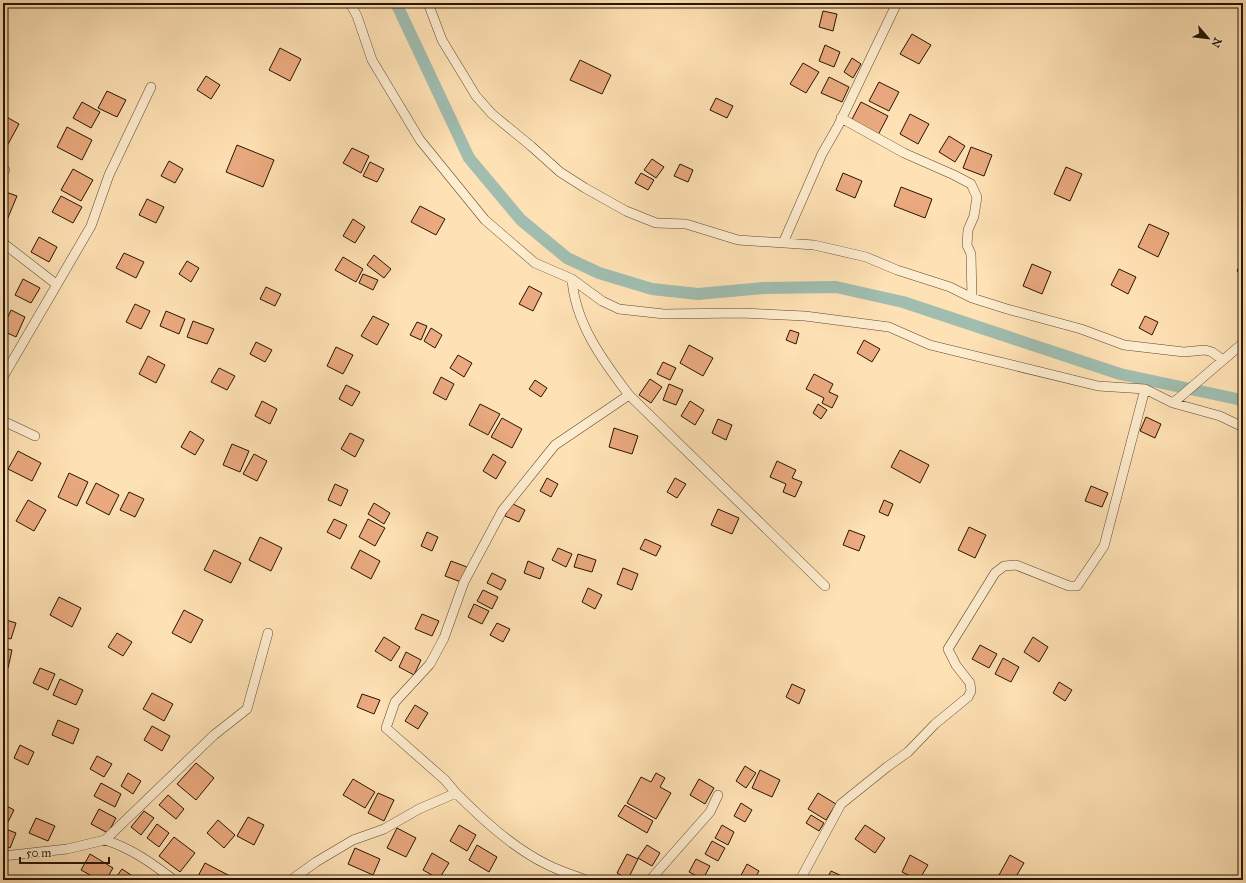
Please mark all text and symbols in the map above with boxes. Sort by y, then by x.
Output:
north arrow [1188,18,1228,58]
text: N [1208,35,1224,50]
scale bar [20,839,109,865]
text: 50 m [26,846,51,860]

